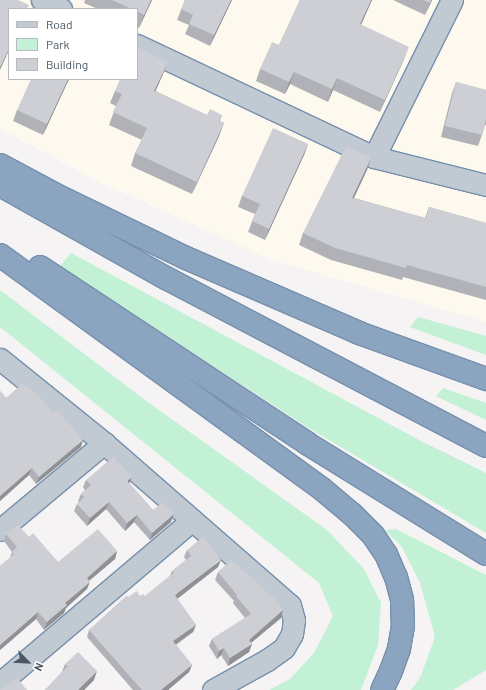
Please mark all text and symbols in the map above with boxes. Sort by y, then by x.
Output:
legend [8,8,138,80]
text: Road [46,17,73,31]
text: Park [46,37,70,51]
text: Building [46,57,88,71]
north arrow [8,642,48,682]
text: N [32,661,47,673]

